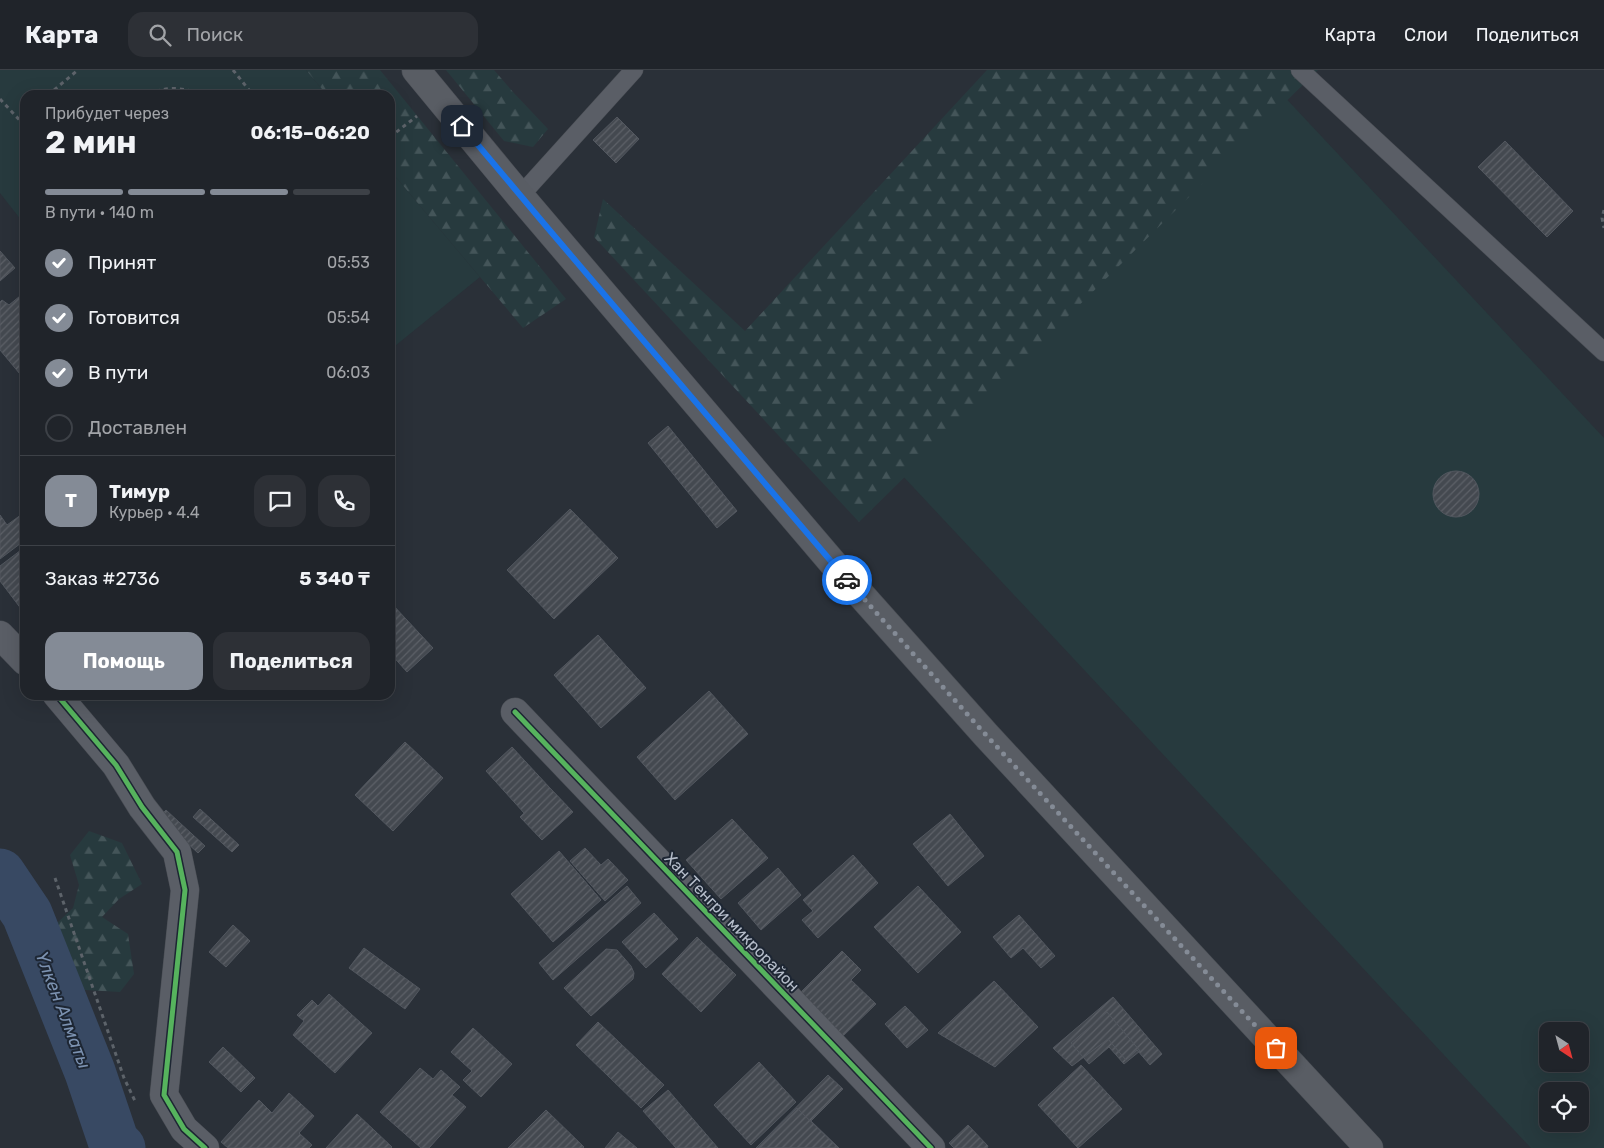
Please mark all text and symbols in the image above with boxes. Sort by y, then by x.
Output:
search box [128,12,478,57]
text: Карта [25,21,98,49]
icon: search [146,21,174,49]
text: Поиск [186,23,243,46]
text: Карта [1325,24,1376,46]
text: Слои [1404,24,1448,46]
text: Поделиться [1476,24,1579,46]
text: Прибудет через [45,104,169,123]
pin [441,105,483,147]
icon: home [448,112,476,140]
text: 06:15–06:20 [251,121,370,144]
text: 2 мин [45,123,137,161]
text: В пути · 140 m [45,203,154,222]
icon: check [45,249,73,277]
text: Принят [88,251,156,274]
text: 05:53 [327,253,370,272]
icon: check [45,304,73,332]
text: Готовится [88,306,180,329]
text: 05:54 [327,308,370,327]
icon: check [45,359,73,387]
text: В пути [88,361,148,384]
text: 06:03 [326,363,370,382]
text: Доставлен [88,416,187,439]
button: chat [254,475,306,527]
button: phone [318,475,370,527]
text: Тимур [109,480,170,503]
text: Т [65,489,77,512]
text: Курьер · 4.4 [109,503,200,522]
courier [822,555,872,605]
icon: car [833,566,861,594]
text: Заказ #2736 [45,567,159,590]
text: 5 340 ₸ [299,567,370,590]
button: Помощь [45,632,203,690]
button: Поделиться [213,632,370,690]
street label: Хан Тенгри микрорайон [661,849,803,995]
water label: Үлкен Алматы [31,948,96,1072]
north arrow [1539,1022,1589,1072]
map controls [1539,1022,1589,1132]
pin [1255,1027,1297,1069]
icon: bag [1262,1034,1290,1062]
button: locate [1539,1082,1589,1132]

